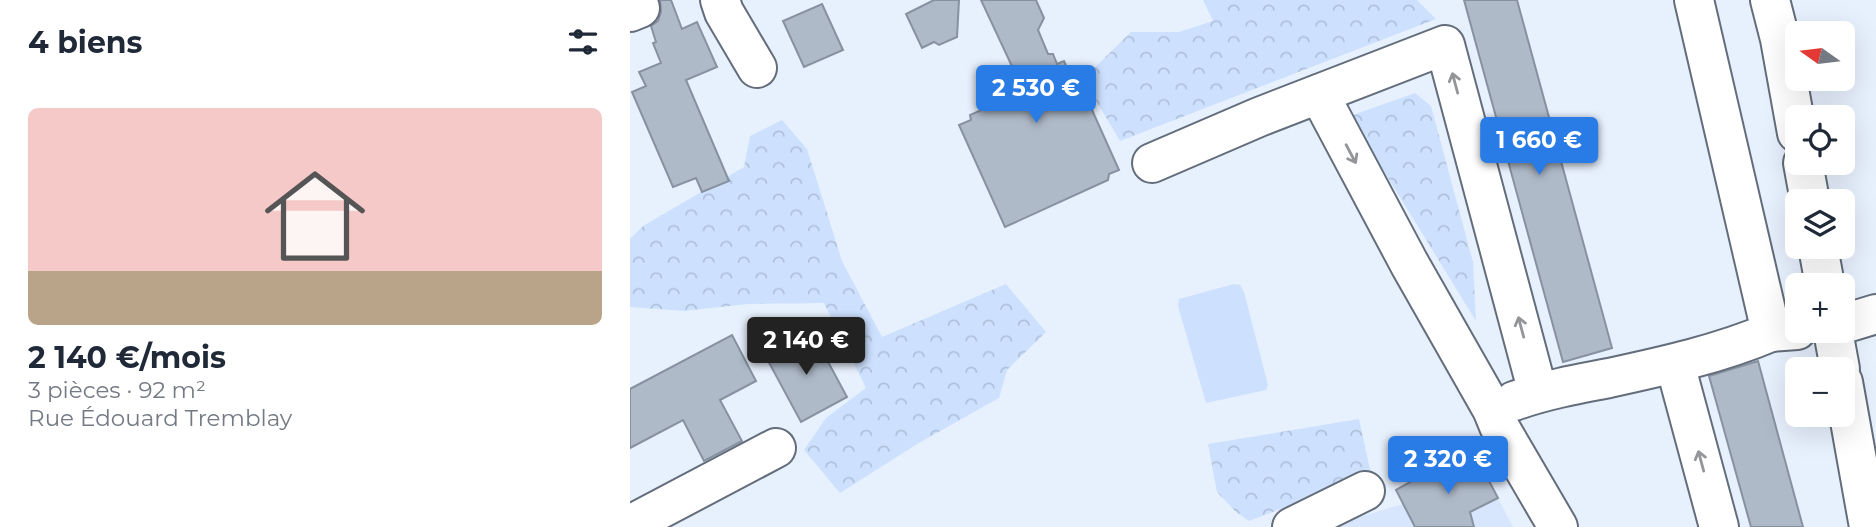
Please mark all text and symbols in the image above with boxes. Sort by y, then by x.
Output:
north arrow [1785,21,1855,91]
map controls [1785,21,1855,427]
icon: filters [564,23,602,61]
text: 4 biens [28,24,142,61]
pin: 2 530 € [971,66,1101,125]
one-way arrow [1448,73,1461,95]
text: 2 530 € [992,74,1080,102]
button: locate [1785,105,1855,175]
pin: 1 660 € [1474,118,1604,177]
text: 1 660 € [1496,126,1582,154]
one-way arrow [1344,144,1358,164]
icon: home [252,153,378,279]
button: layers [1785,189,1855,259]
button: + [1785,273,1855,343]
one-way arrow [1513,316,1526,338]
pin: 2 140 € [741,318,871,377]
text: 2 140 € [763,326,849,354]
text: 2 140 €/mois [28,339,226,376]
button: − [1785,357,1855,427]
text: 3 pièces · 92 m² [28,376,206,404]
text: Rue Édouard Tremblay [28,404,292,432]
pin: 2 320 € [1383,436,1513,496]
text: 2 320 € [1404,445,1492,473]
one-way arrow [1694,450,1707,472]

